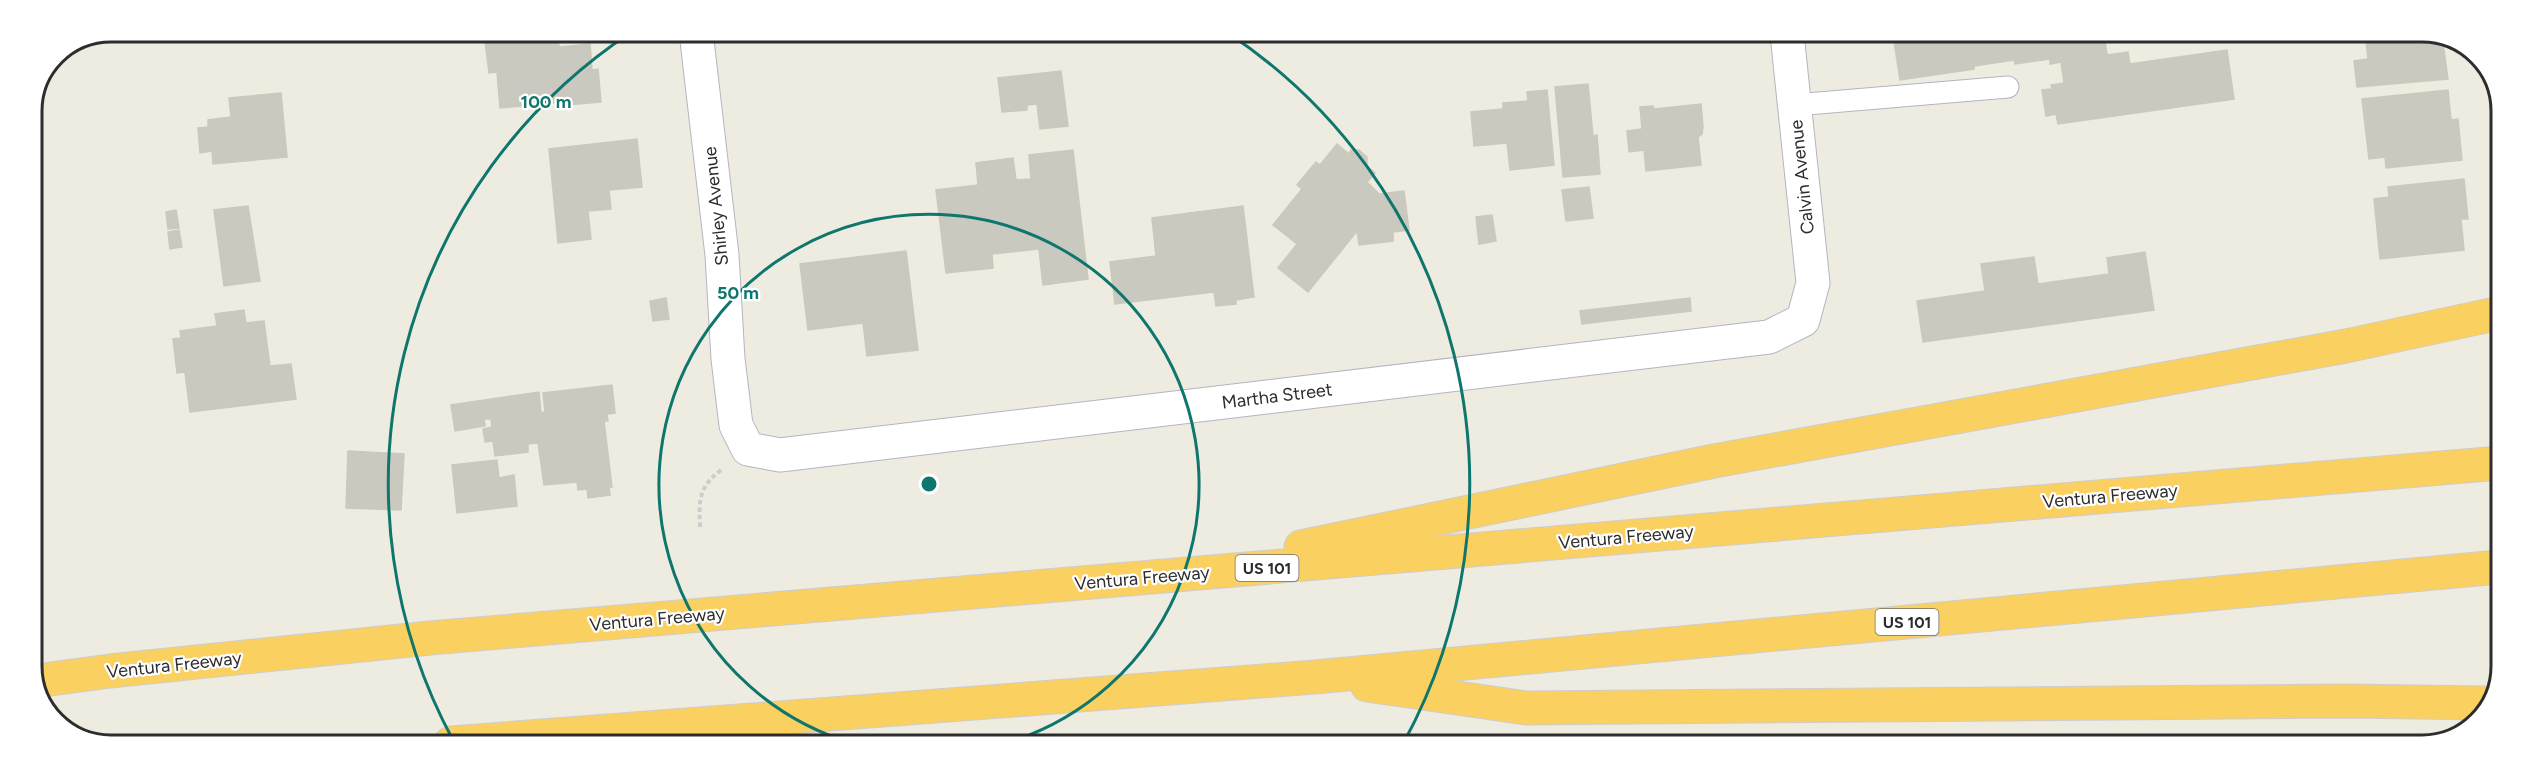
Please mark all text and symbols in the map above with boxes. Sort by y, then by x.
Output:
text: 100 m [521,91,571,113]
street label: Calvin Avenue [1785,118,1819,235]
street label: Shirley Avenue [699,145,733,267]
text: 50 m [717,282,759,304]
street label: Martha Street [1220,378,1334,414]
centre of rings [919,474,939,494]
street label: Ventura Freeway [2041,479,2179,513]
street label: Ventura Freeway [1557,520,1695,554]
road number: US 101 [1236,555,1298,581]
street label: Ventura Freeway [1073,561,1211,595]
street label: Ventura Freeway [588,602,726,636]
road number: US 101 [1876,609,1938,635]
street label: Ventura Freeway [105,647,243,683]

